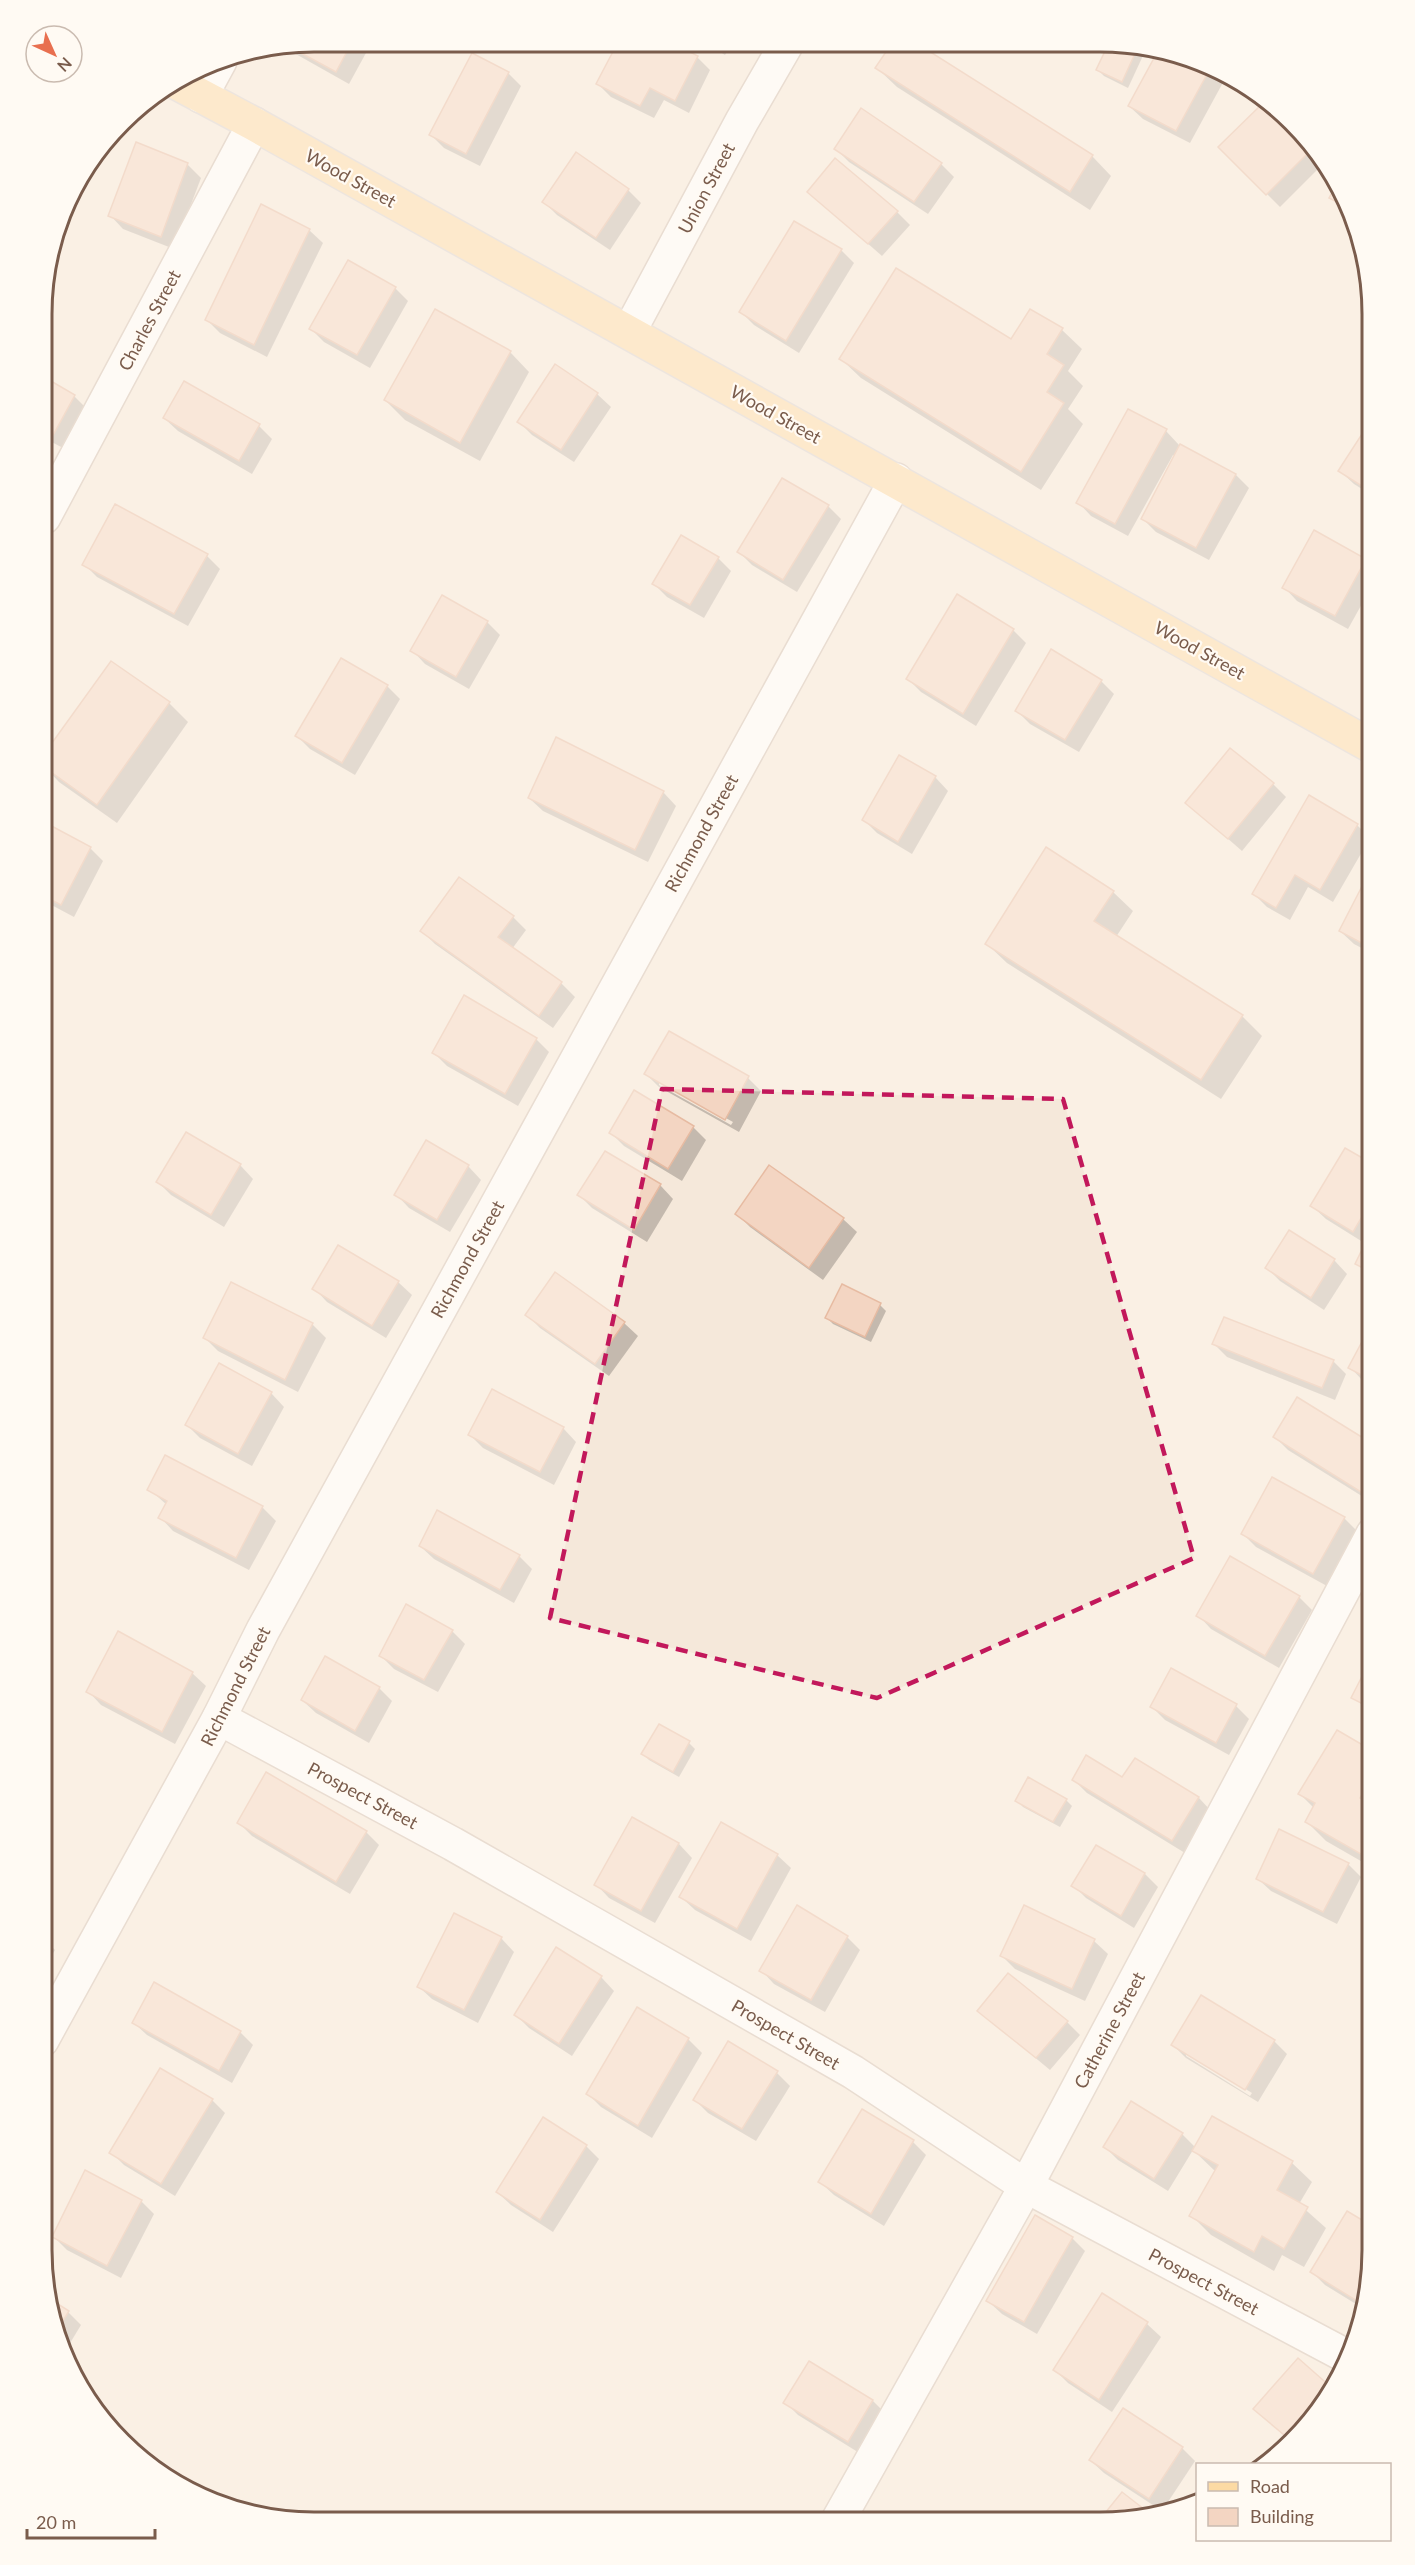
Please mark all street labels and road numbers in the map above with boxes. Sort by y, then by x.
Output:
street label: Union Street [673,138,739,237]
street label: Wood Street [302,144,401,212]
street label: Charles Street [113,265,185,374]
street label: Wood Street [727,380,826,448]
street label: Wood Street [1151,616,1250,684]
street label: Richmond Street [660,770,743,896]
street label: Richmond Street [426,1196,509,1322]
street label: Richmond Street [195,1622,275,1749]
street label: Prospect Street [304,1757,422,1833]
street label: Catherine Street [1069,1967,1149,2092]
street label: Prospect Street [728,1994,845,2074]
street label: Prospect Street [1145,2243,1263,2319]

